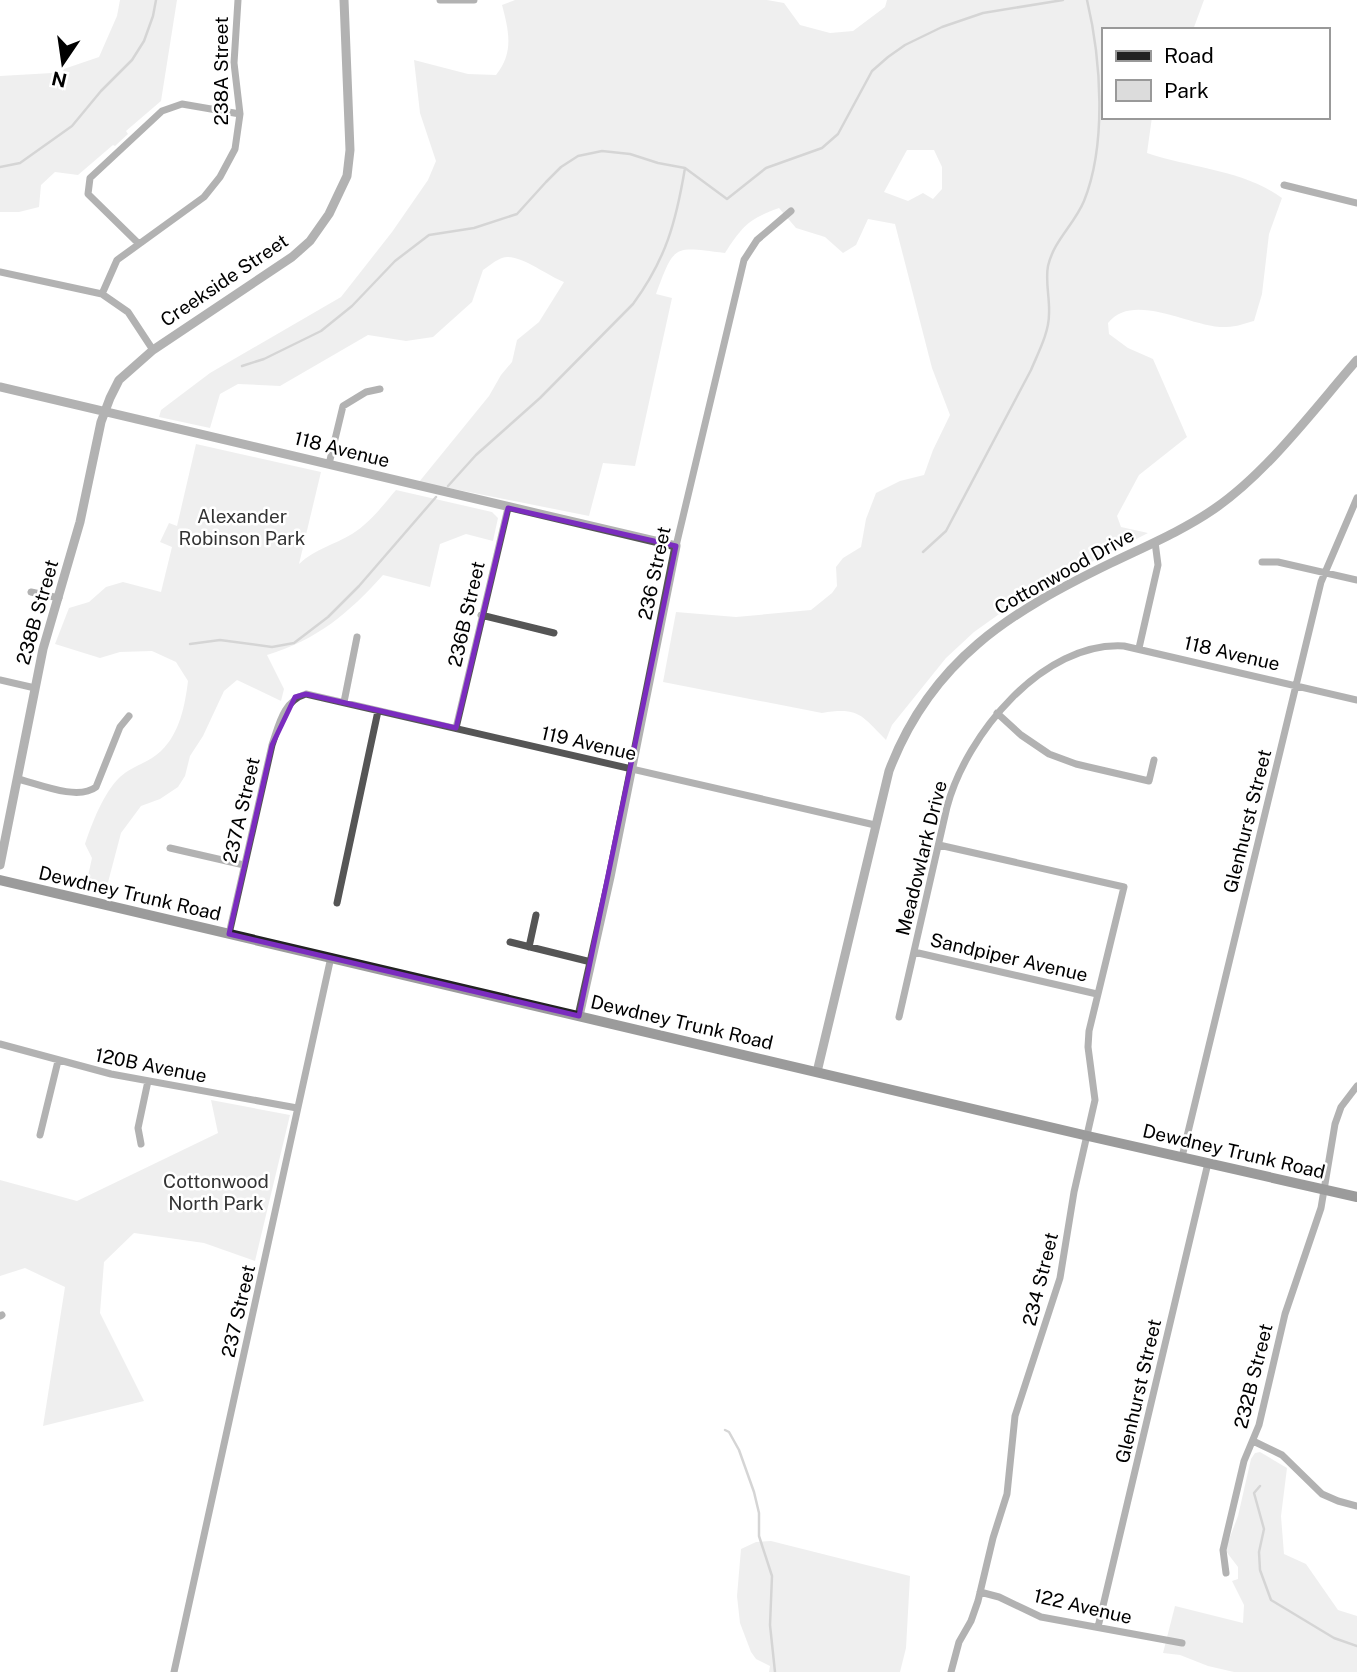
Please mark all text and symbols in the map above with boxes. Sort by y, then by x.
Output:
street label: 238A Street [210,16,232,126]
north arrow [28,28,98,98]
legend [1102,28,1329,119]
text: Road [1164,43,1214,68]
text: N [49,67,69,92]
text: Park [1164,78,1209,103]
street label: Creekside Street [156,229,292,331]
street label: 118 Avenue [292,427,392,471]
park label: Alexander Robinson Park [179,505,306,549]
street label: 236 Street [633,524,675,622]
street label: Cottonwood Drive [991,524,1137,618]
street label: 238B Street [11,557,63,667]
street label: 236B Street [443,559,489,669]
street label: 118 Avenue [1182,631,1282,675]
street label: 119 Avenue [539,721,639,765]
street label: Glenhurst Street [1219,747,1275,895]
street label: 237A Street [218,755,264,865]
street label: Meadowlark Drive [891,778,951,938]
street label: Dewdney Trunk Road [37,861,223,925]
street label: Sandpiper Avenue [928,928,1090,986]
street label: Dewdney Trunk Road [589,990,775,1054]
street label: 120B Avenue [93,1043,209,1087]
street label: Dewdney Trunk Road [1141,1119,1327,1183]
park label: Cottonwood North Park [163,1170,269,1214]
street label: 234 Street [1018,1230,1062,1328]
street label: 237 Street [217,1262,259,1360]
street label: Glenhurst Street [1111,1317,1165,1465]
street label: 232B Street [1229,1321,1277,1431]
street label: 122 Avenue [1032,1584,1134,1628]

